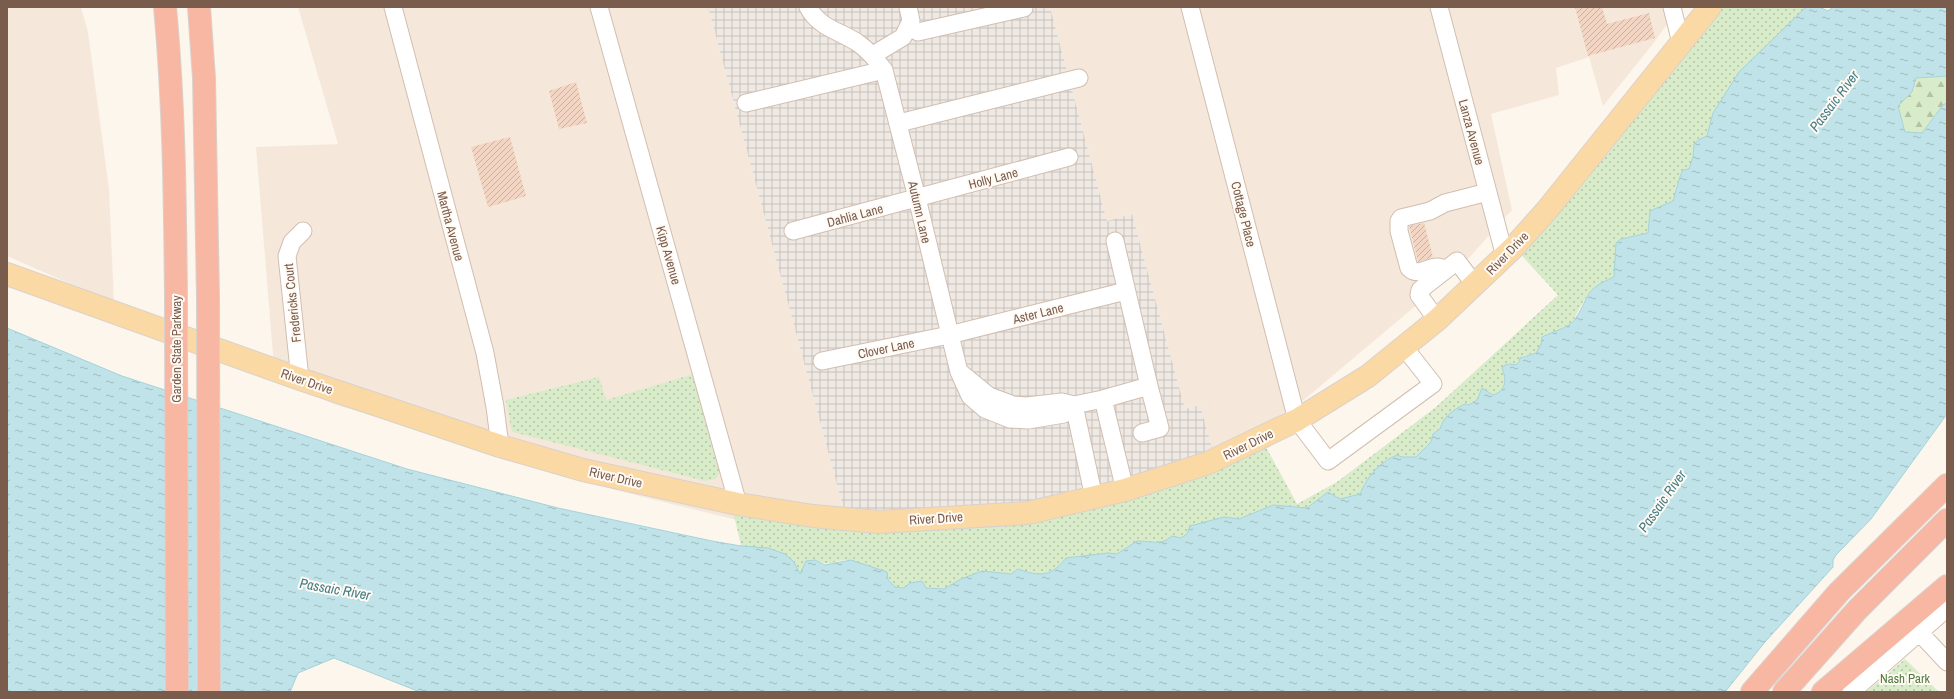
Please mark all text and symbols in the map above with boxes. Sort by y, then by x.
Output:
water label: Passaic River [1805,66,1863,135]
street label: Lanza Avenue [1455,97,1488,167]
street label: Holly Lane [967,164,1020,193]
street label: Autumn Lane [904,178,935,245]
street label: Cottage Place [1227,180,1260,249]
street label: Martha Avenue [433,189,468,263]
street label: Dahlia Lane [825,200,885,231]
street label: Kipp Avenue [652,224,685,287]
street label: River Drive [1483,228,1532,279]
street label: Fredericks Court [280,263,305,343]
street label: Garden State Parkway [168,295,185,403]
street label: Aster Lane [1010,299,1065,328]
street label: Clover Lane [856,334,916,363]
street label: River Drive [279,365,335,398]
street label: River Drive [1220,425,1276,464]
street label: River Drive [588,463,644,492]
water label: Passaic River [1634,466,1691,535]
street label: River Drive [909,508,964,529]
water label: Passaic River [298,574,373,604]
park label: Nash Park [1880,670,1931,687]

